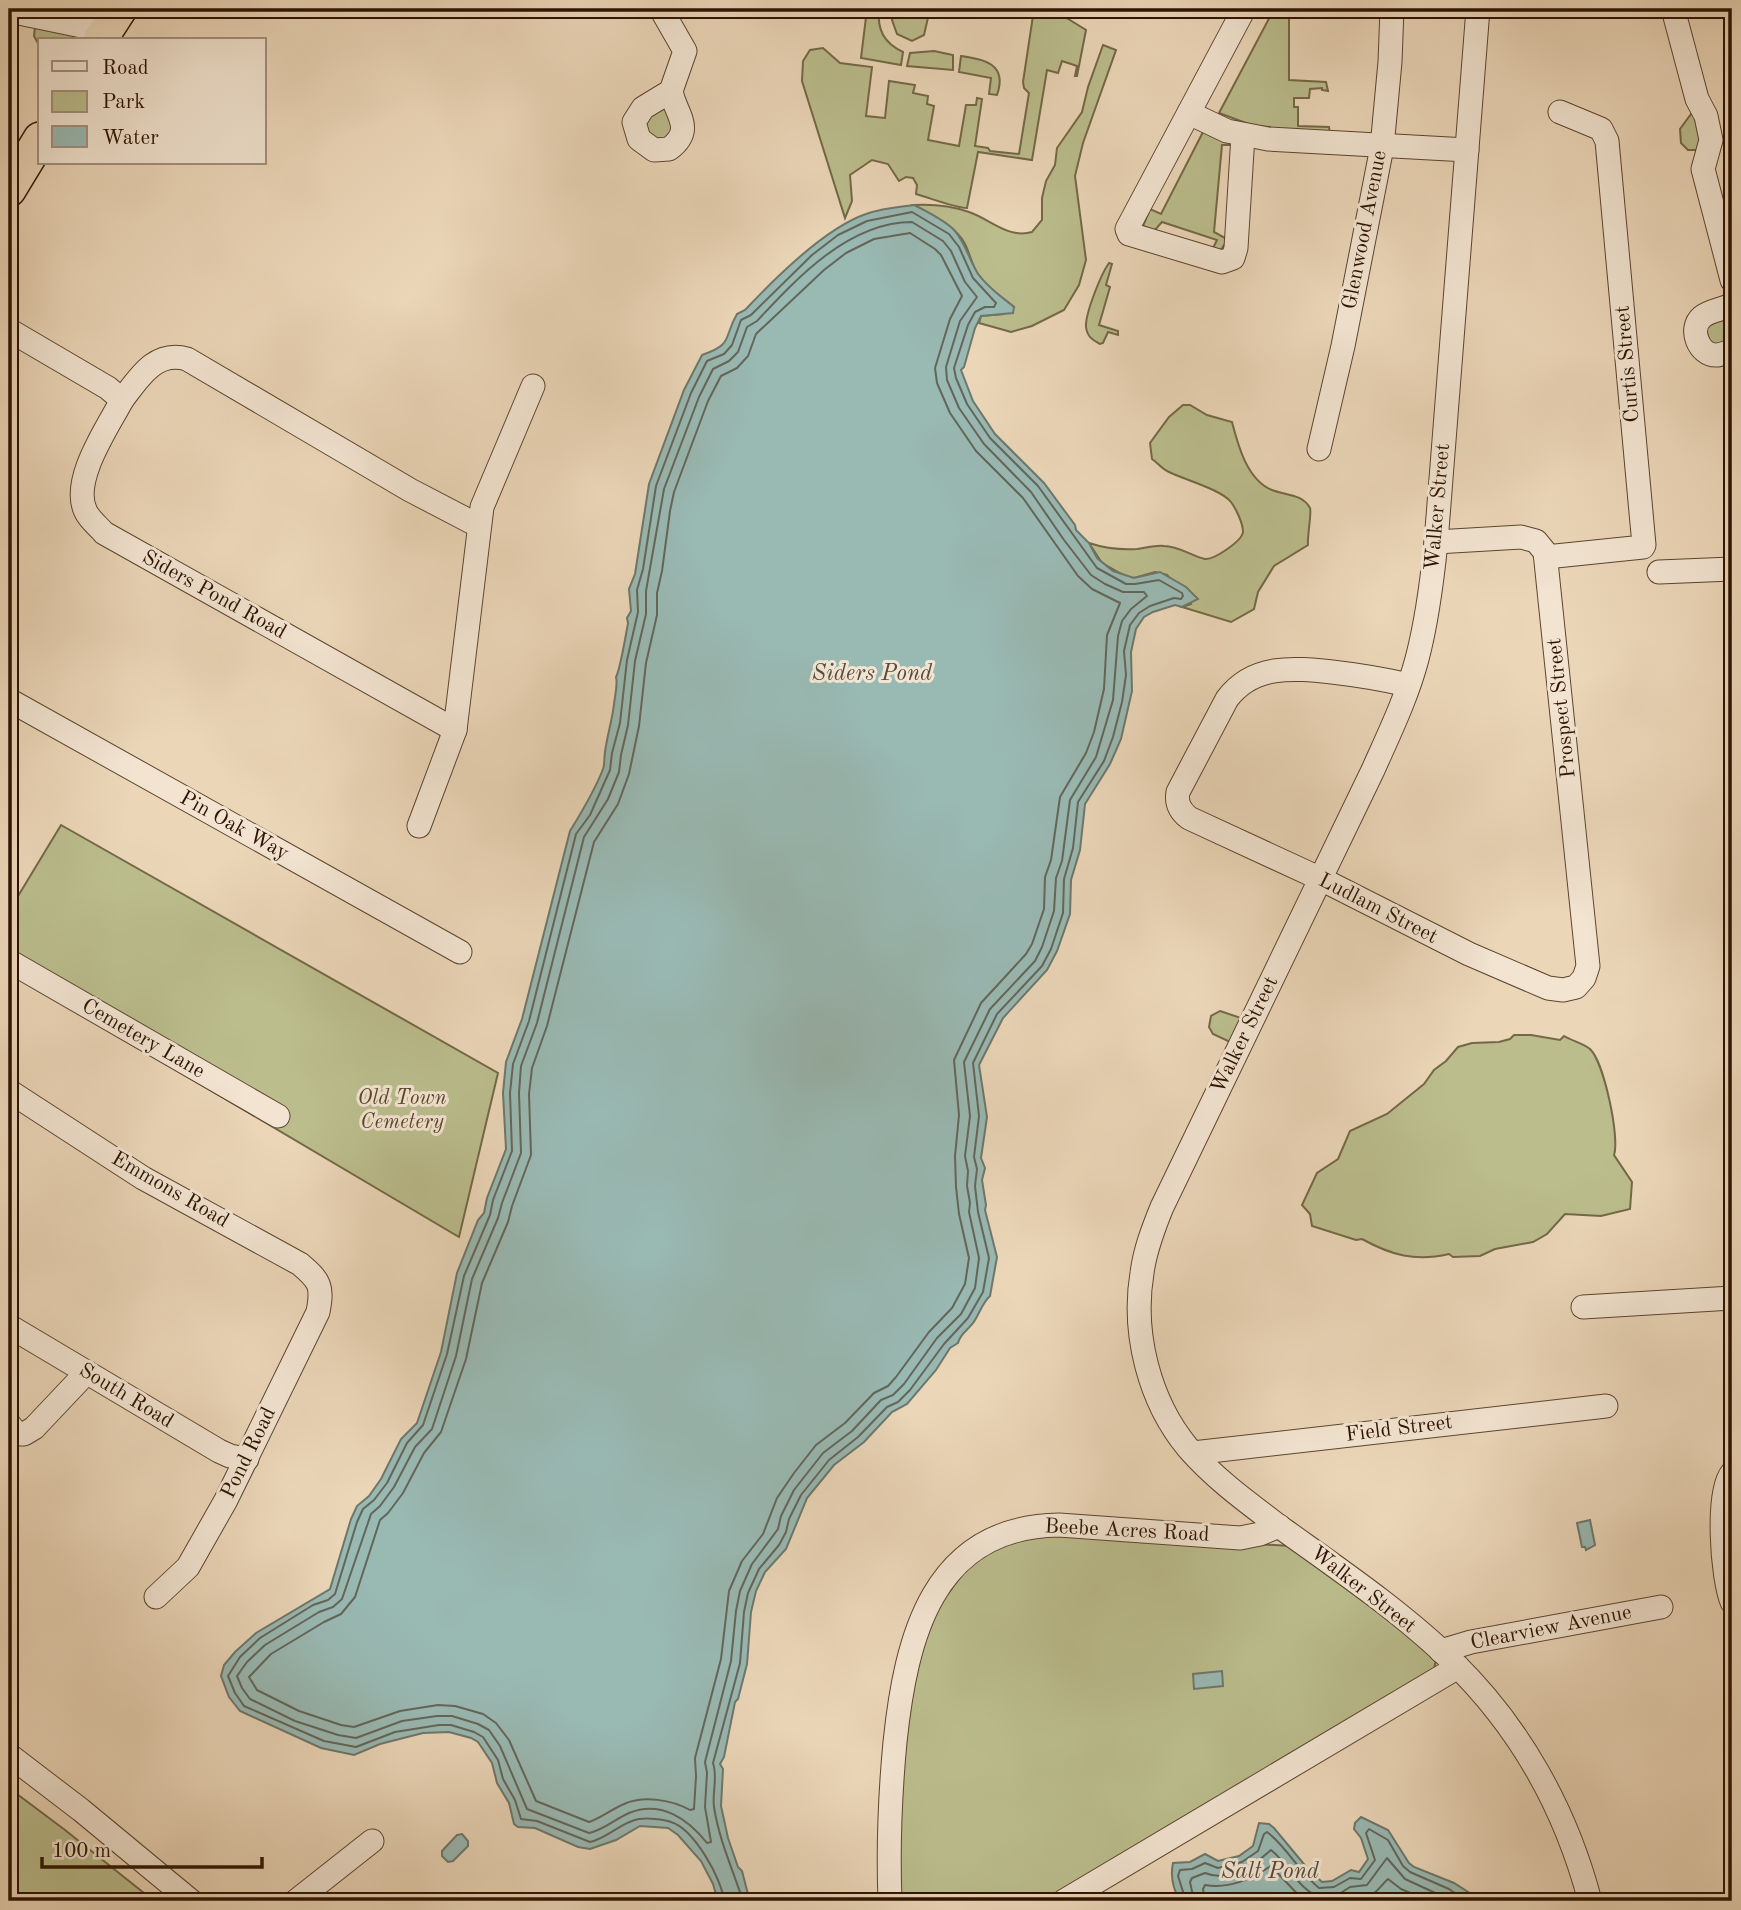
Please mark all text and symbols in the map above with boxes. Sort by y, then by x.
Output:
legend [38,38,266,164]
text: Road [102,58,149,79]
text: Park [102,92,145,113]
text: Water [102,128,159,149]
street label: Glenwood Avenue [1339,149,1391,311]
street label: Curtis Street [1612,305,1644,423]
street label: Walker Street [1422,443,1454,571]
street label: Siders Pond Road [138,547,290,643]
street label: Prospect Street [1544,637,1580,779]
water label: Siders Pond [812,662,933,685]
street label: Pin Oak Way [176,787,292,865]
street label: Ludlam Street [1315,870,1441,948]
street label: Walker Street [1208,973,1282,1097]
street label: Cemetery Lane [78,995,208,1083]
park label: Old Town Cemetery [357,1088,447,1133]
street label: Emmons Road [108,1148,232,1232]
street label: South Road [75,1360,177,1432]
street label: Pond Road [218,1404,280,1502]
street label: Field Street [1344,1412,1454,1446]
street label: Beebe Acres Road [1044,1516,1210,1546]
street label: Walker Street [1306,1542,1420,1638]
street label: Clearview Avenue [1469,1602,1633,1654]
scale bar [42,1826,262,1870]
text: 100 m [52,1841,111,1862]
water label: Salt Pond [1221,1860,1320,1883]

